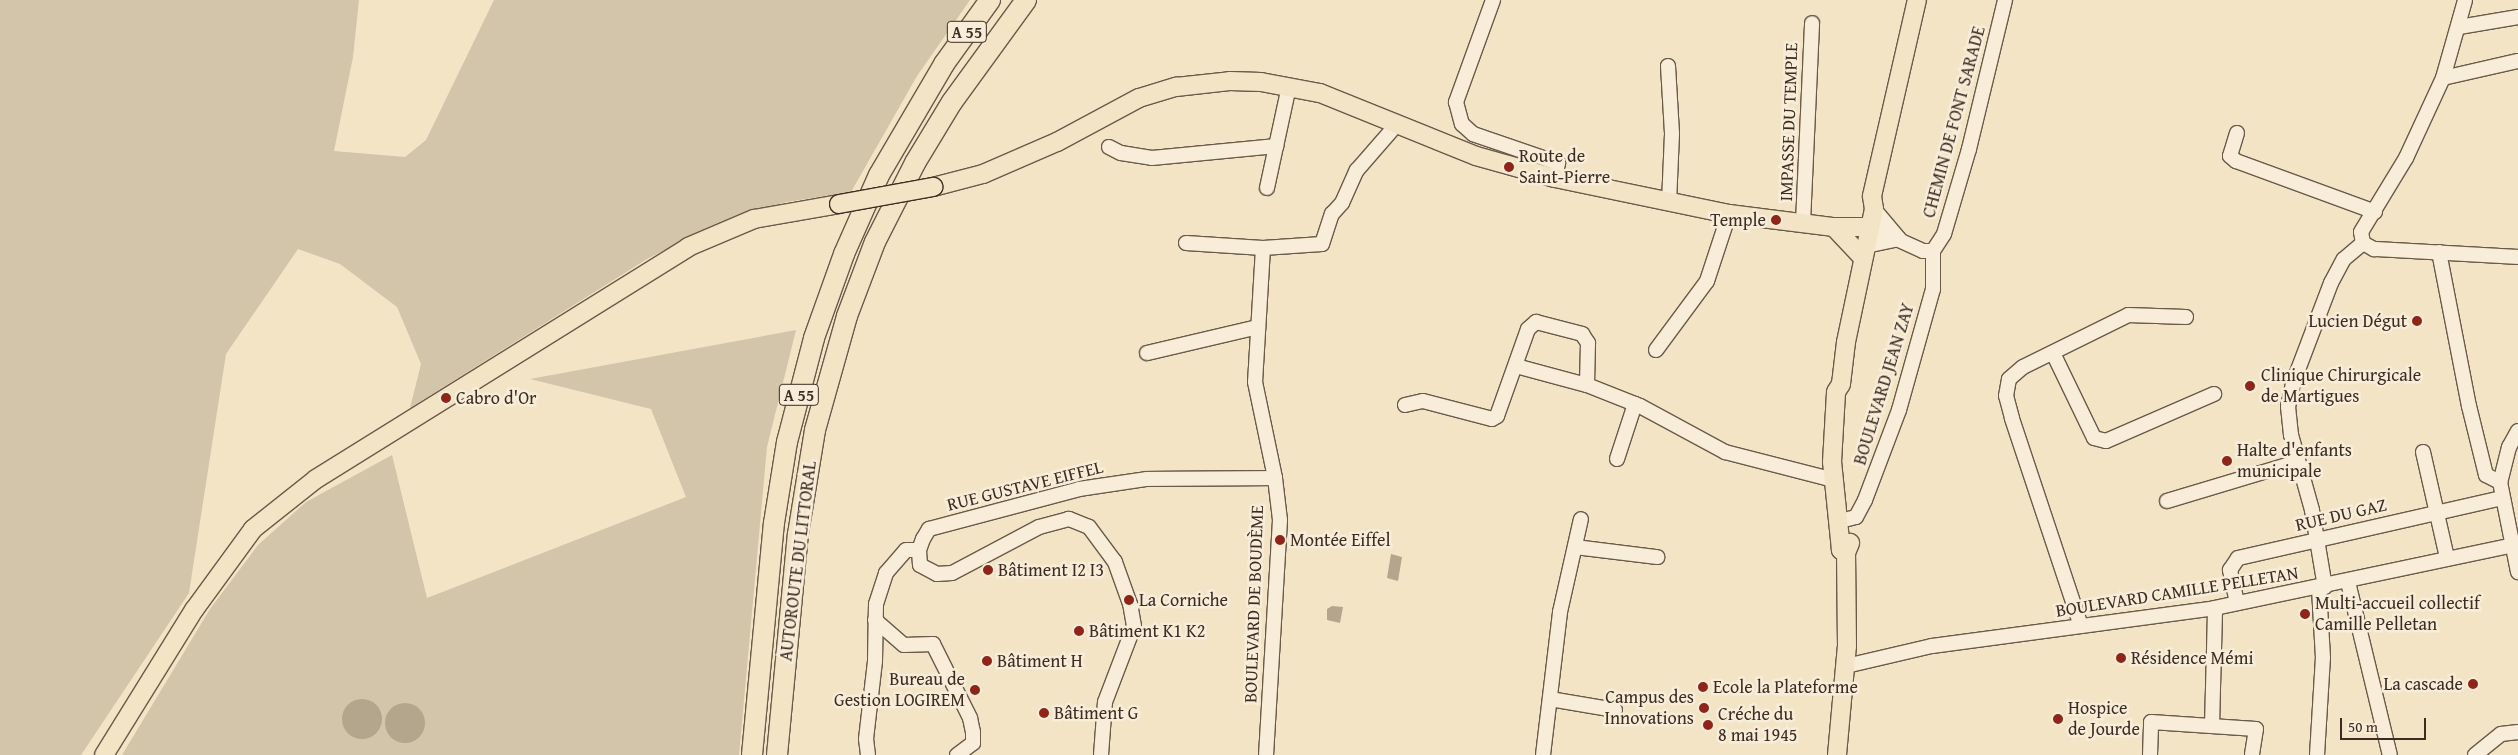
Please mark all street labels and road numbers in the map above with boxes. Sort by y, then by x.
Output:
road number: A 55 [946,18,988,46]
street label: CHEMIN DE FONT SARADE [1918,24,1990,220]
street label: IMPASSE DU TEMPLE [1775,42,1803,202]
street label: BOULEVARD JEAN ZAY [1849,300,1919,468]
road number: A 55 [778,382,820,408]
street label: RUE GUSTAVE EIFFEL [945,456,1105,516]
street label: AUTOROUTE DU LITTORAL [775,460,821,662]
street label: RUE DU GAZ [2293,494,2389,536]
street label: BOULEVARD DE BOUDÈME [1240,505,1268,703]
street label: BOULEVARD CAMILLE PELLETAN [2054,562,2300,622]

